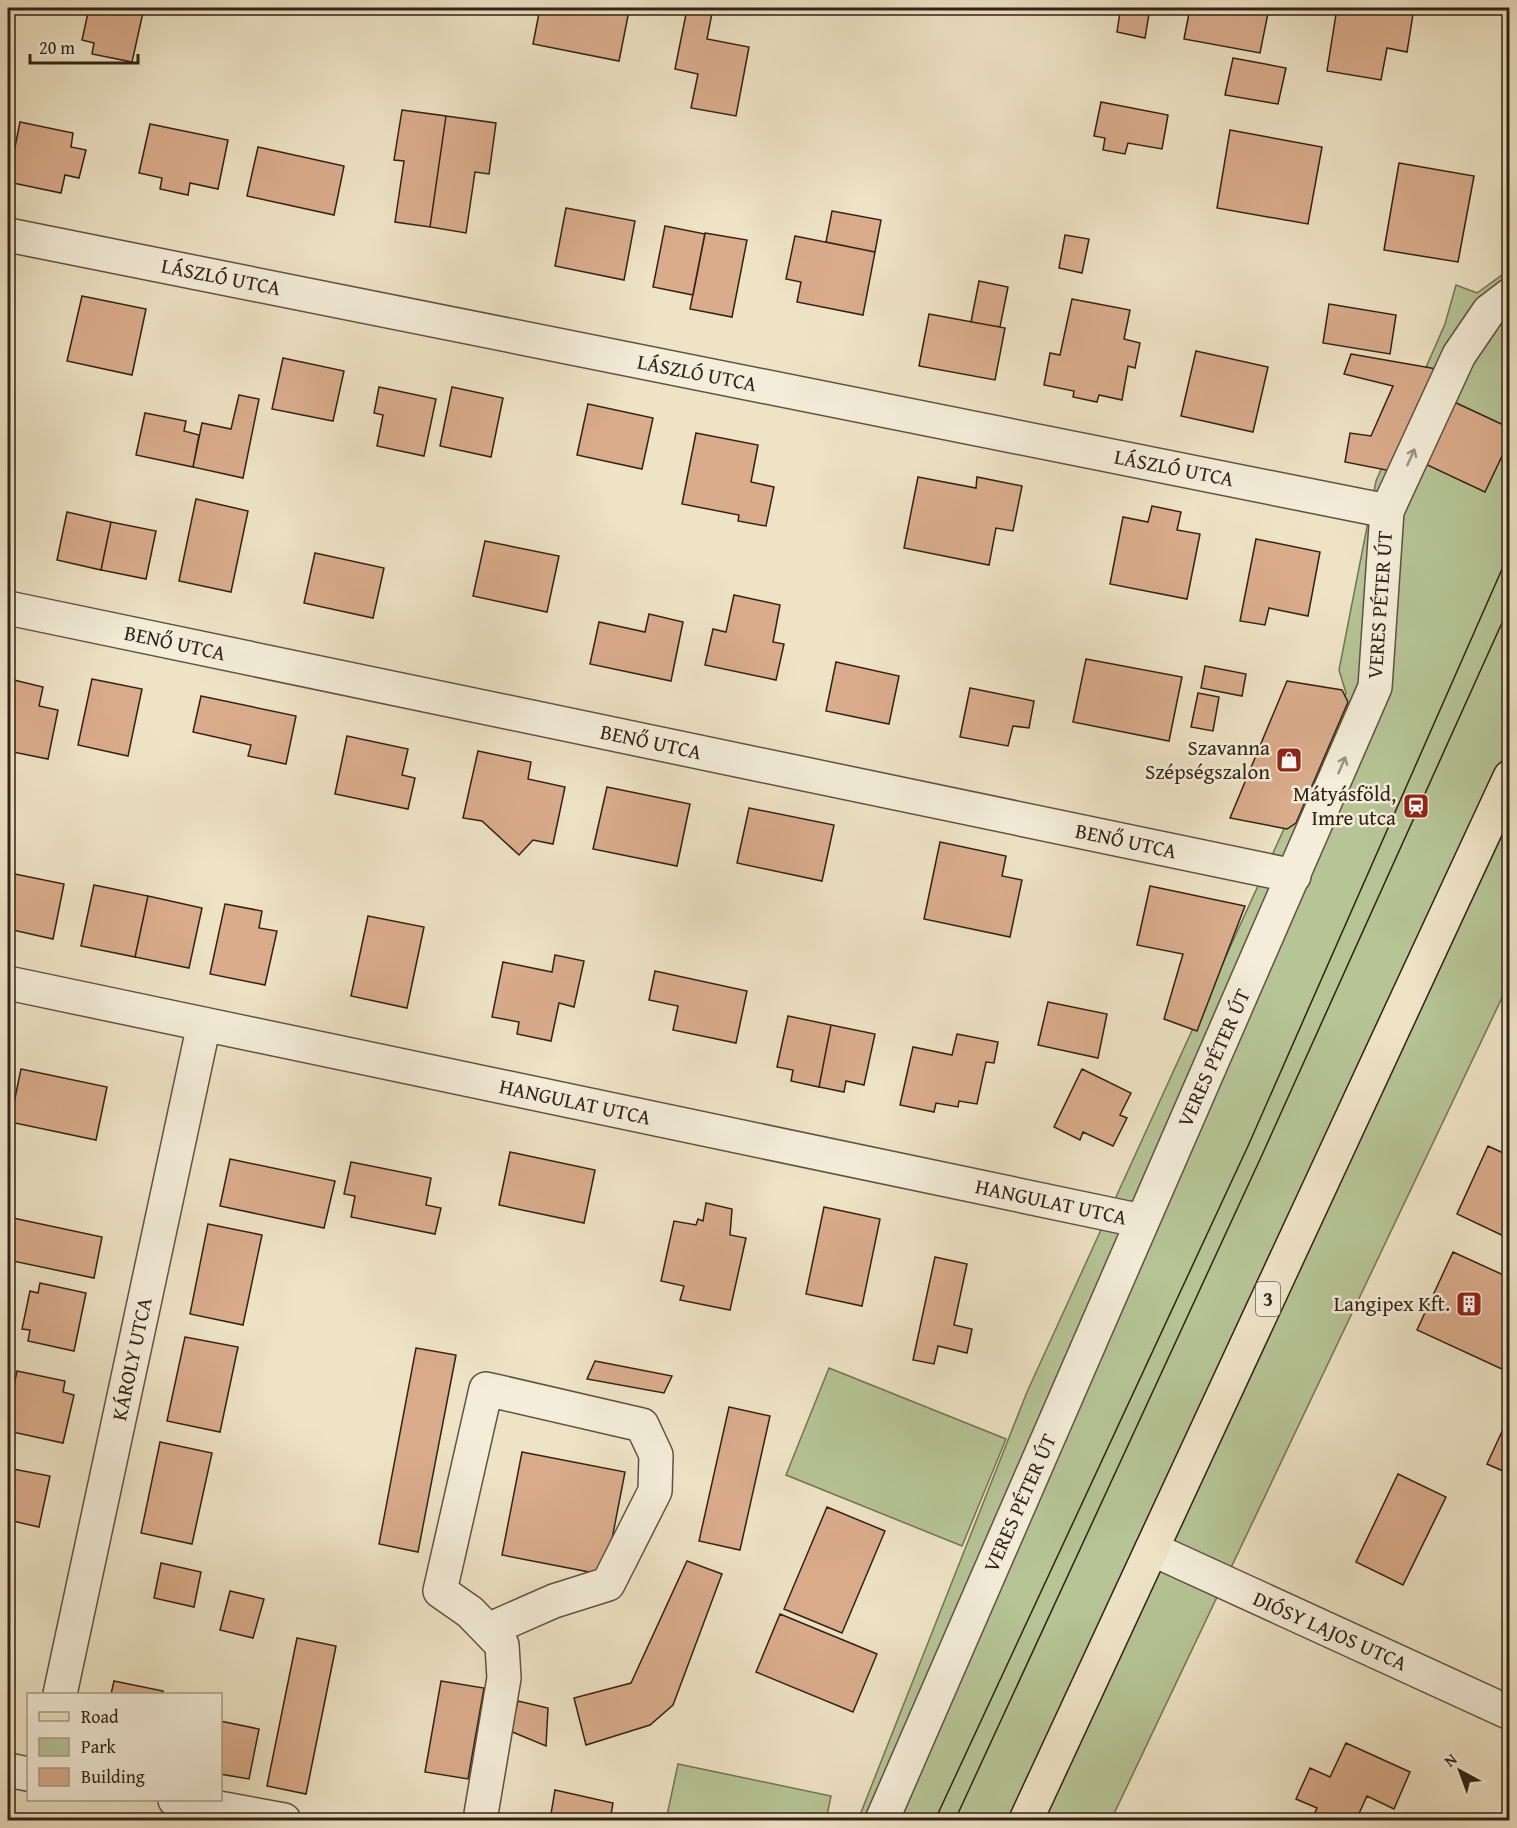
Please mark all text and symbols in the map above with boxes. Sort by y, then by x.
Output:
scale bar [30,27,138,65]
text: 20 m [39,34,75,61]
street label: LÁSZLÓ UTCA [159,250,284,303]
street label: LÁSZLÓ UTCA [635,346,760,399]
street label: LÁSZLÓ UTCA [1112,441,1237,494]
one-way arrow [1406,449,1417,467]
street label: VERES PÉTER ÚT [1359,530,1400,680]
street label: BENŐ UTCA [122,617,229,668]
street label: BENŐ UTCA [598,716,705,767]
place label: Szavanna Szépségszalon [1145,732,1270,787]
shop icon: Szavanna Szépségszalon [1274,745,1304,775]
one-way arrow [1337,756,1348,774]
place label: Mátyásföld, Imre utca [1293,778,1396,833]
station icon: Mátyásföld, Imre utca [1401,791,1431,821]
street label: BENŐ UTCA [1073,815,1180,866]
street label: VERES PÉTER ÚT [1169,983,1258,1132]
street label: HANGULAT UTCA [497,1070,654,1133]
street label: HANGULAT UTCA [973,1170,1130,1233]
road number: 3 [1256,1282,1280,1316]
place label: Langipex Kft. [1334,1288,1450,1319]
building icon: Langipex Kft. [1454,1289,1484,1319]
street label: KÁROLY UTCA [103,1294,160,1423]
street label: VERES PÉTER ÚT [975,1428,1064,1577]
street label: DIÓSY LAJOS UTCA [1248,1583,1412,1679]
legend [27,1693,222,1801]
text: Road [81,1703,119,1730]
text: Park [81,1733,117,1760]
north arrow [1430,1741,1490,1801]
text: N [1438,1747,1462,1772]
text: Building [81,1763,145,1790]

